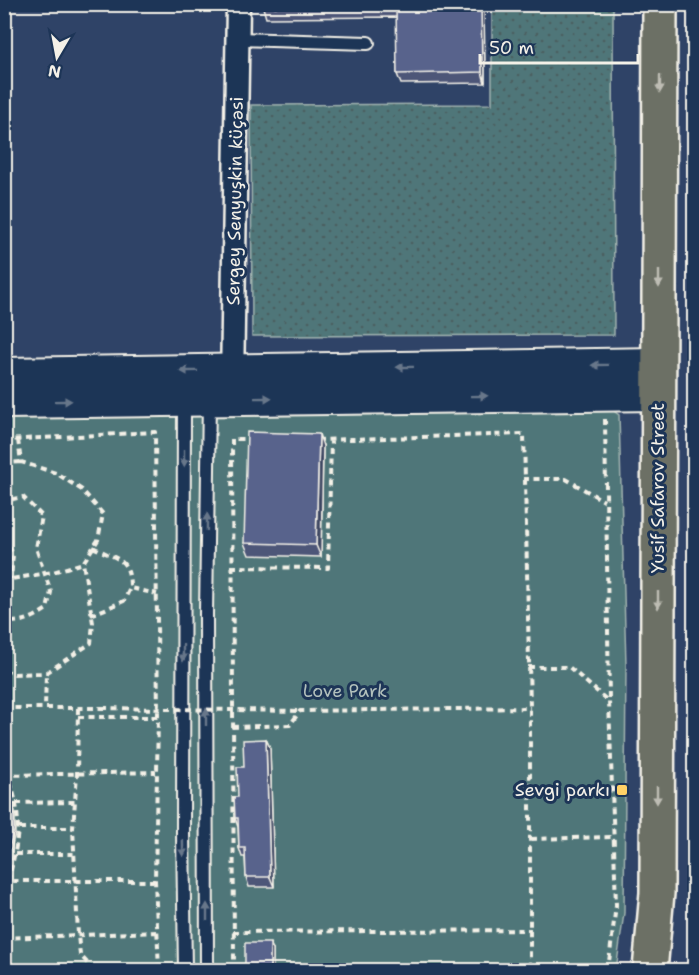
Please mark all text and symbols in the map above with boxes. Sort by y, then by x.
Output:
north arrow [27,27,87,87]
scale bar [480,27,638,65]
text: 50 m [489,36,534,60]
text: N [46,60,63,83]
one-way arrow [655,74,664,93]
street label: Sergey Senyuşkin küçəsi [221,96,249,306]
one-way arrow [654,269,664,288]
one-way arrow [591,360,610,369]
one-way arrow [396,363,415,372]
one-way arrow [180,366,199,376]
one-way arrow [470,391,489,400]
one-way arrow [254,393,273,403]
one-way arrow [53,396,72,406]
street label: Yusif Safarov Street [646,403,670,573]
one-way arrow [179,448,189,467]
one-way arrow [203,513,212,532]
one-way arrow [653,590,663,609]
one-way arrow [178,643,188,662]
park label: Love Park [303,679,387,703]
one-way arrow [202,708,211,727]
place label: Sevgi parkı [515,778,610,802]
marker: Sevgi parkı [615,783,629,797]
one-way arrow [652,785,662,804]
one-way arrow [178,838,188,857]
one-way arrow [202,903,212,922]

